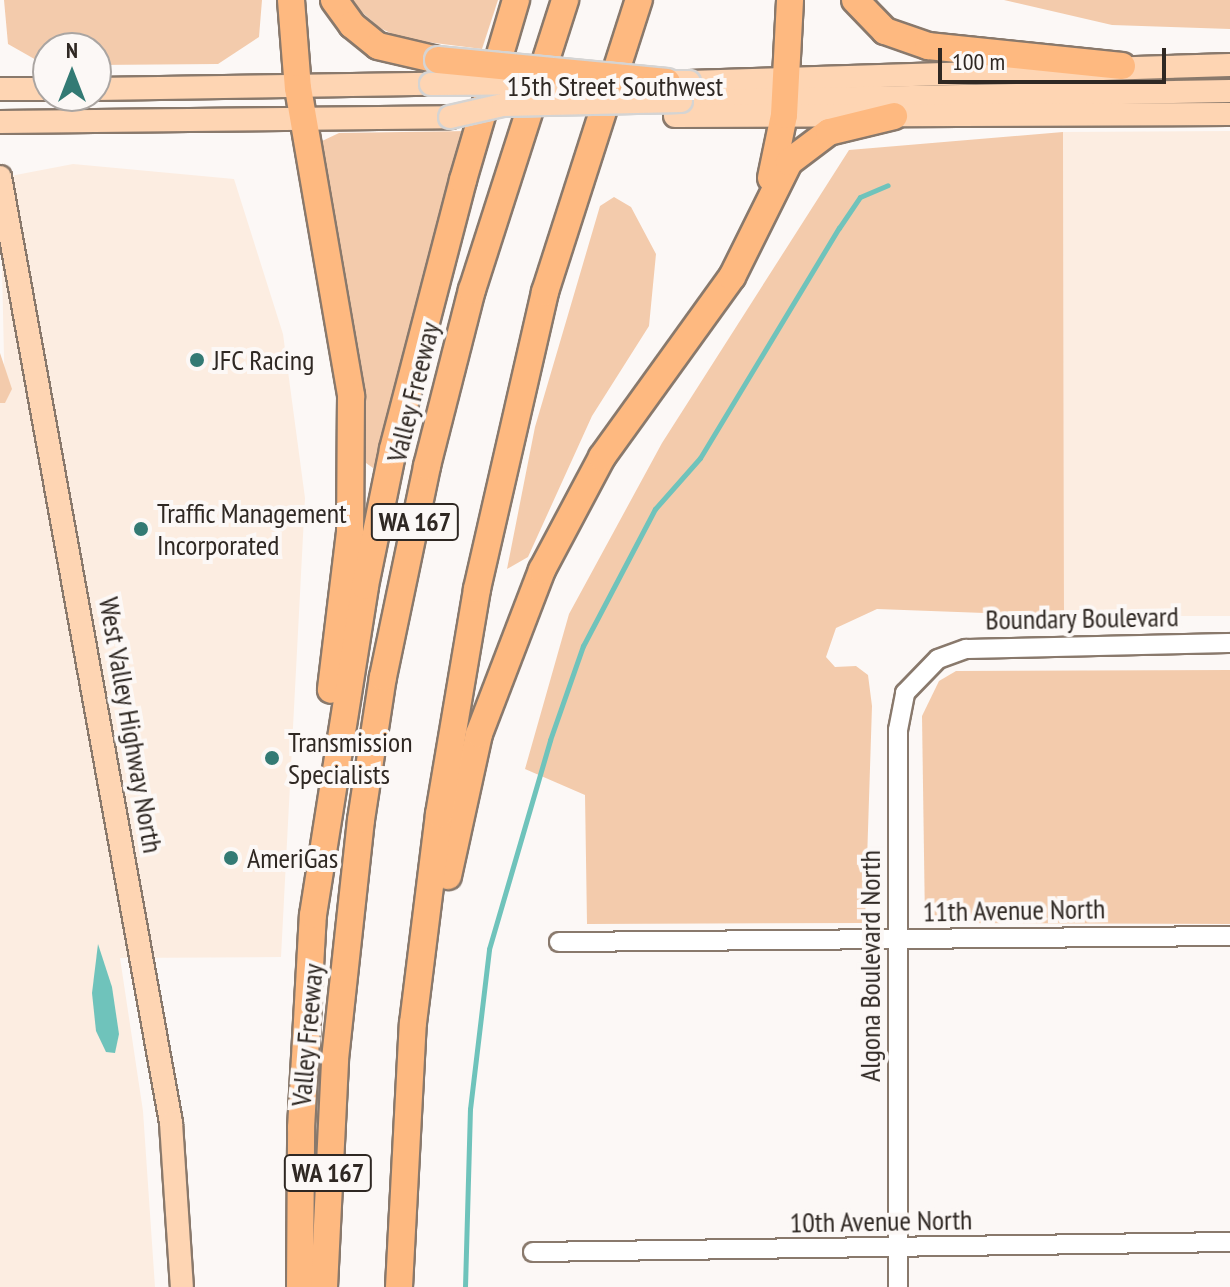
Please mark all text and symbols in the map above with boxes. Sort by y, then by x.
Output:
north arrow [32,32,112,112]
scale bar [942,32,1170,82]
text: N [66,36,78,64]
text: 100 m [952,46,1005,77]
street label: 15th Street Southwest [507,69,723,103]
street label: Valley Freeway [379,318,447,466]
place label: JFC Racing [213,343,315,377]
marker: JFC Racing [188,351,206,369]
place label: Traffic Management Incorporated [157,496,347,562]
road number: WA 167 [369,500,461,544]
marker: Traffic Management Incorporated [132,520,150,538]
street label: West Valley Highway North [92,593,170,857]
street label: Boundary Boulevard [985,600,1179,636]
place label: Transmission Specialists [288,725,412,791]
marker: Transmission Specialists [263,749,281,767]
place label: AmeriGas [247,841,338,875]
marker: AmeriGas [222,849,240,867]
street label: Algona Boulevard North [853,850,887,1082]
street label: 11th Avenue North [922,892,1106,928]
street label: Valley Freeway [284,962,330,1108]
road number: WA 167 [282,1151,374,1195]
street label: 10th Avenue North [789,1203,973,1239]

